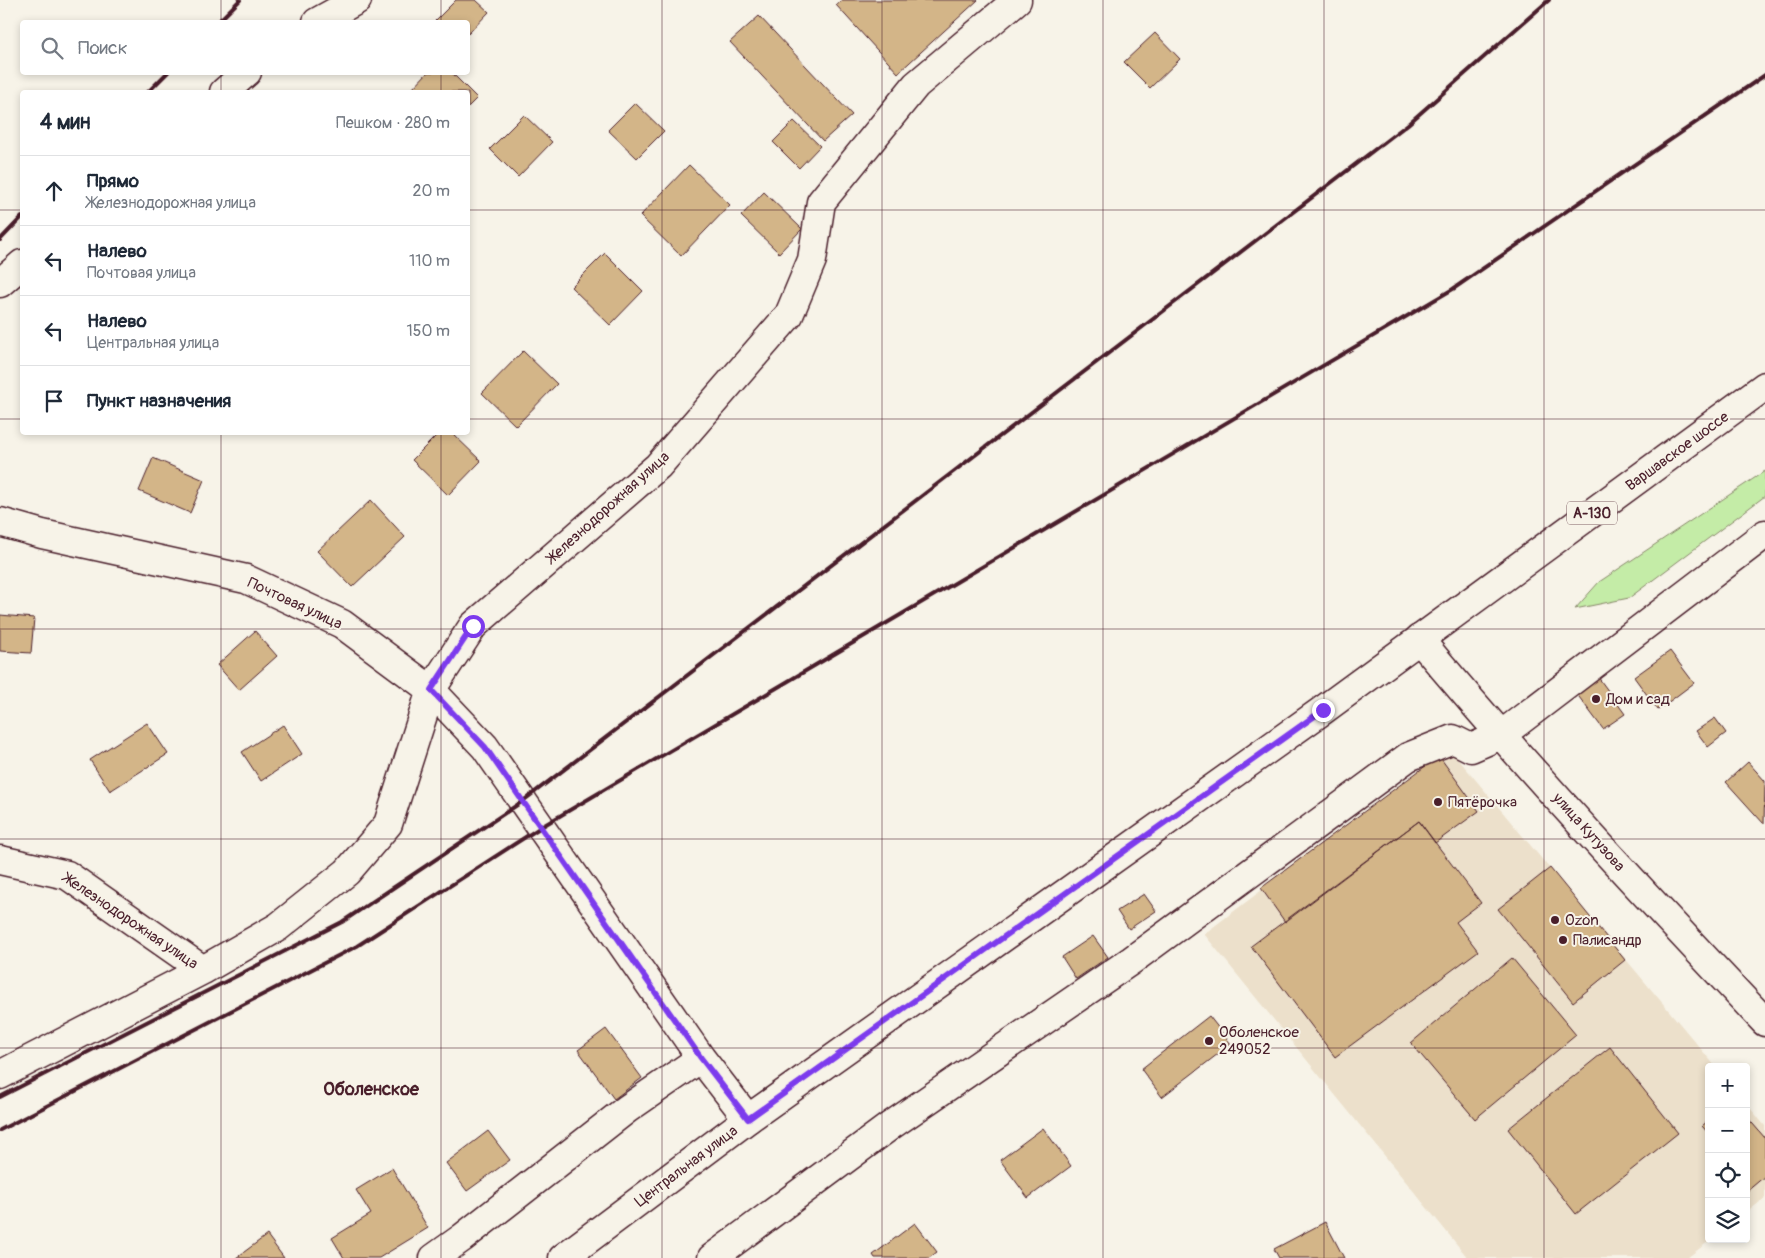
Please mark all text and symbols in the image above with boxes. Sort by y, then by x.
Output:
search box [20,20,470,75]
icon: search [38,34,66,62]
text: Поиск [78,36,128,60]
text: 4 мин [40,109,90,136]
text: Пешком · 280 m [336,113,450,133]
text: Прямо [87,169,139,193]
icon: ahead [40,177,68,205]
text: 20 m [412,181,450,201]
text: Железнодорожная улица [87,193,256,213]
text: Налево [87,239,147,263]
icon: left [40,247,68,275]
text: 110 m [409,251,450,271]
text: Почтовая улица [87,263,196,283]
text: Налево [87,309,147,333]
icon: left [40,317,68,345]
text: 150 m [406,321,450,341]
text: Центральная улица [87,333,219,353]
icon: arrive [40,387,68,415]
text: Пункт назначения [87,389,231,413]
street label: Варшавское шоссе [1622,407,1733,495]
street label: Железнодорожная улица [542,447,674,569]
road number: А-130 [1567,502,1617,524]
street label: Почтовая улица [244,573,345,634]
route start [462,615,485,638]
place label: Дом и сад [1605,690,1670,709]
marker: Дом и сад [1590,693,1602,705]
route end [1312,699,1335,722]
street label: улица Кутузова [1548,788,1629,876]
place label: Пятёрочка [1448,793,1517,812]
marker: Пятёрочка [1432,796,1444,808]
street label: Железнодорожная улица [58,868,202,974]
place label: Ozon [1565,911,1599,930]
marker: Ozon [1549,914,1561,926]
place label: Палисандр [1573,931,1642,950]
marker: Палисандр [1557,934,1569,946]
place label: Оболенское 249052 [1219,1023,1299,1059]
marker: Оболенское 249052 [1203,1035,1215,1047]
map controls [1705,1063,1750,1243]
button: + [1705,1063,1750,1108]
district label: Оболенское [323,1078,420,1101]
button: − [1705,1108,1750,1153]
street label: Центральная улица [631,1121,742,1211]
button: locate [1705,1153,1750,1198]
button: layers [1705,1198,1750,1243]

